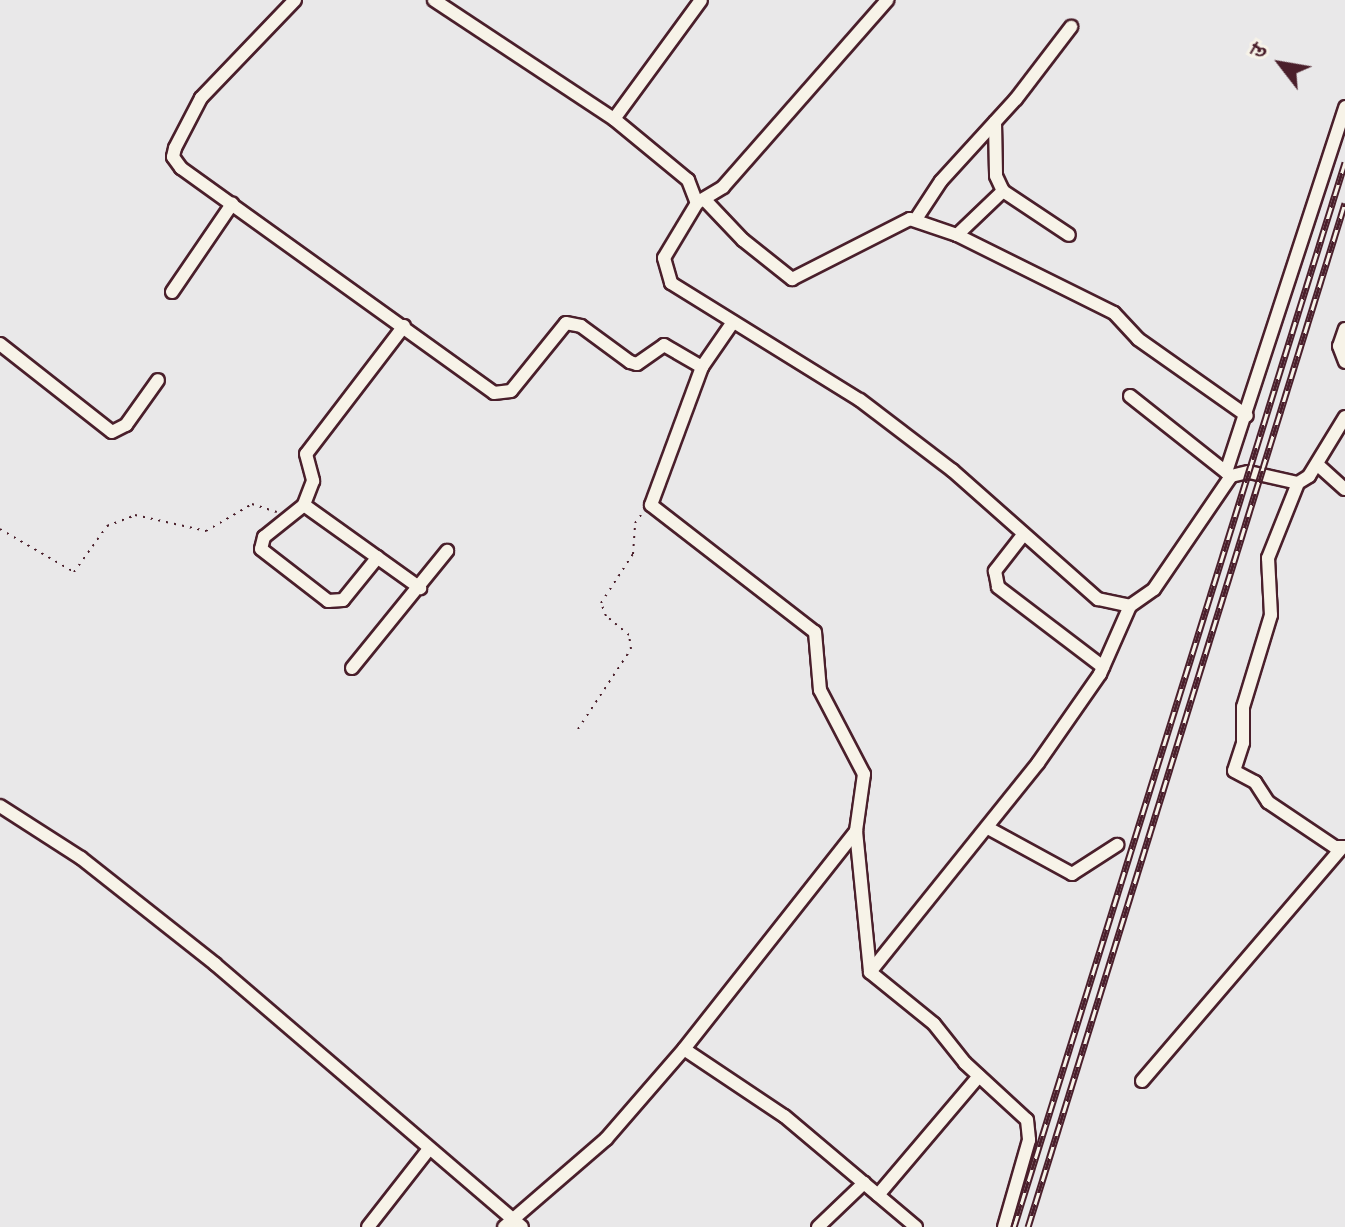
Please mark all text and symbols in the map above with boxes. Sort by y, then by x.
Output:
north arrow [1241,24,1321,104]
text: उ [1244,38,1276,65]

